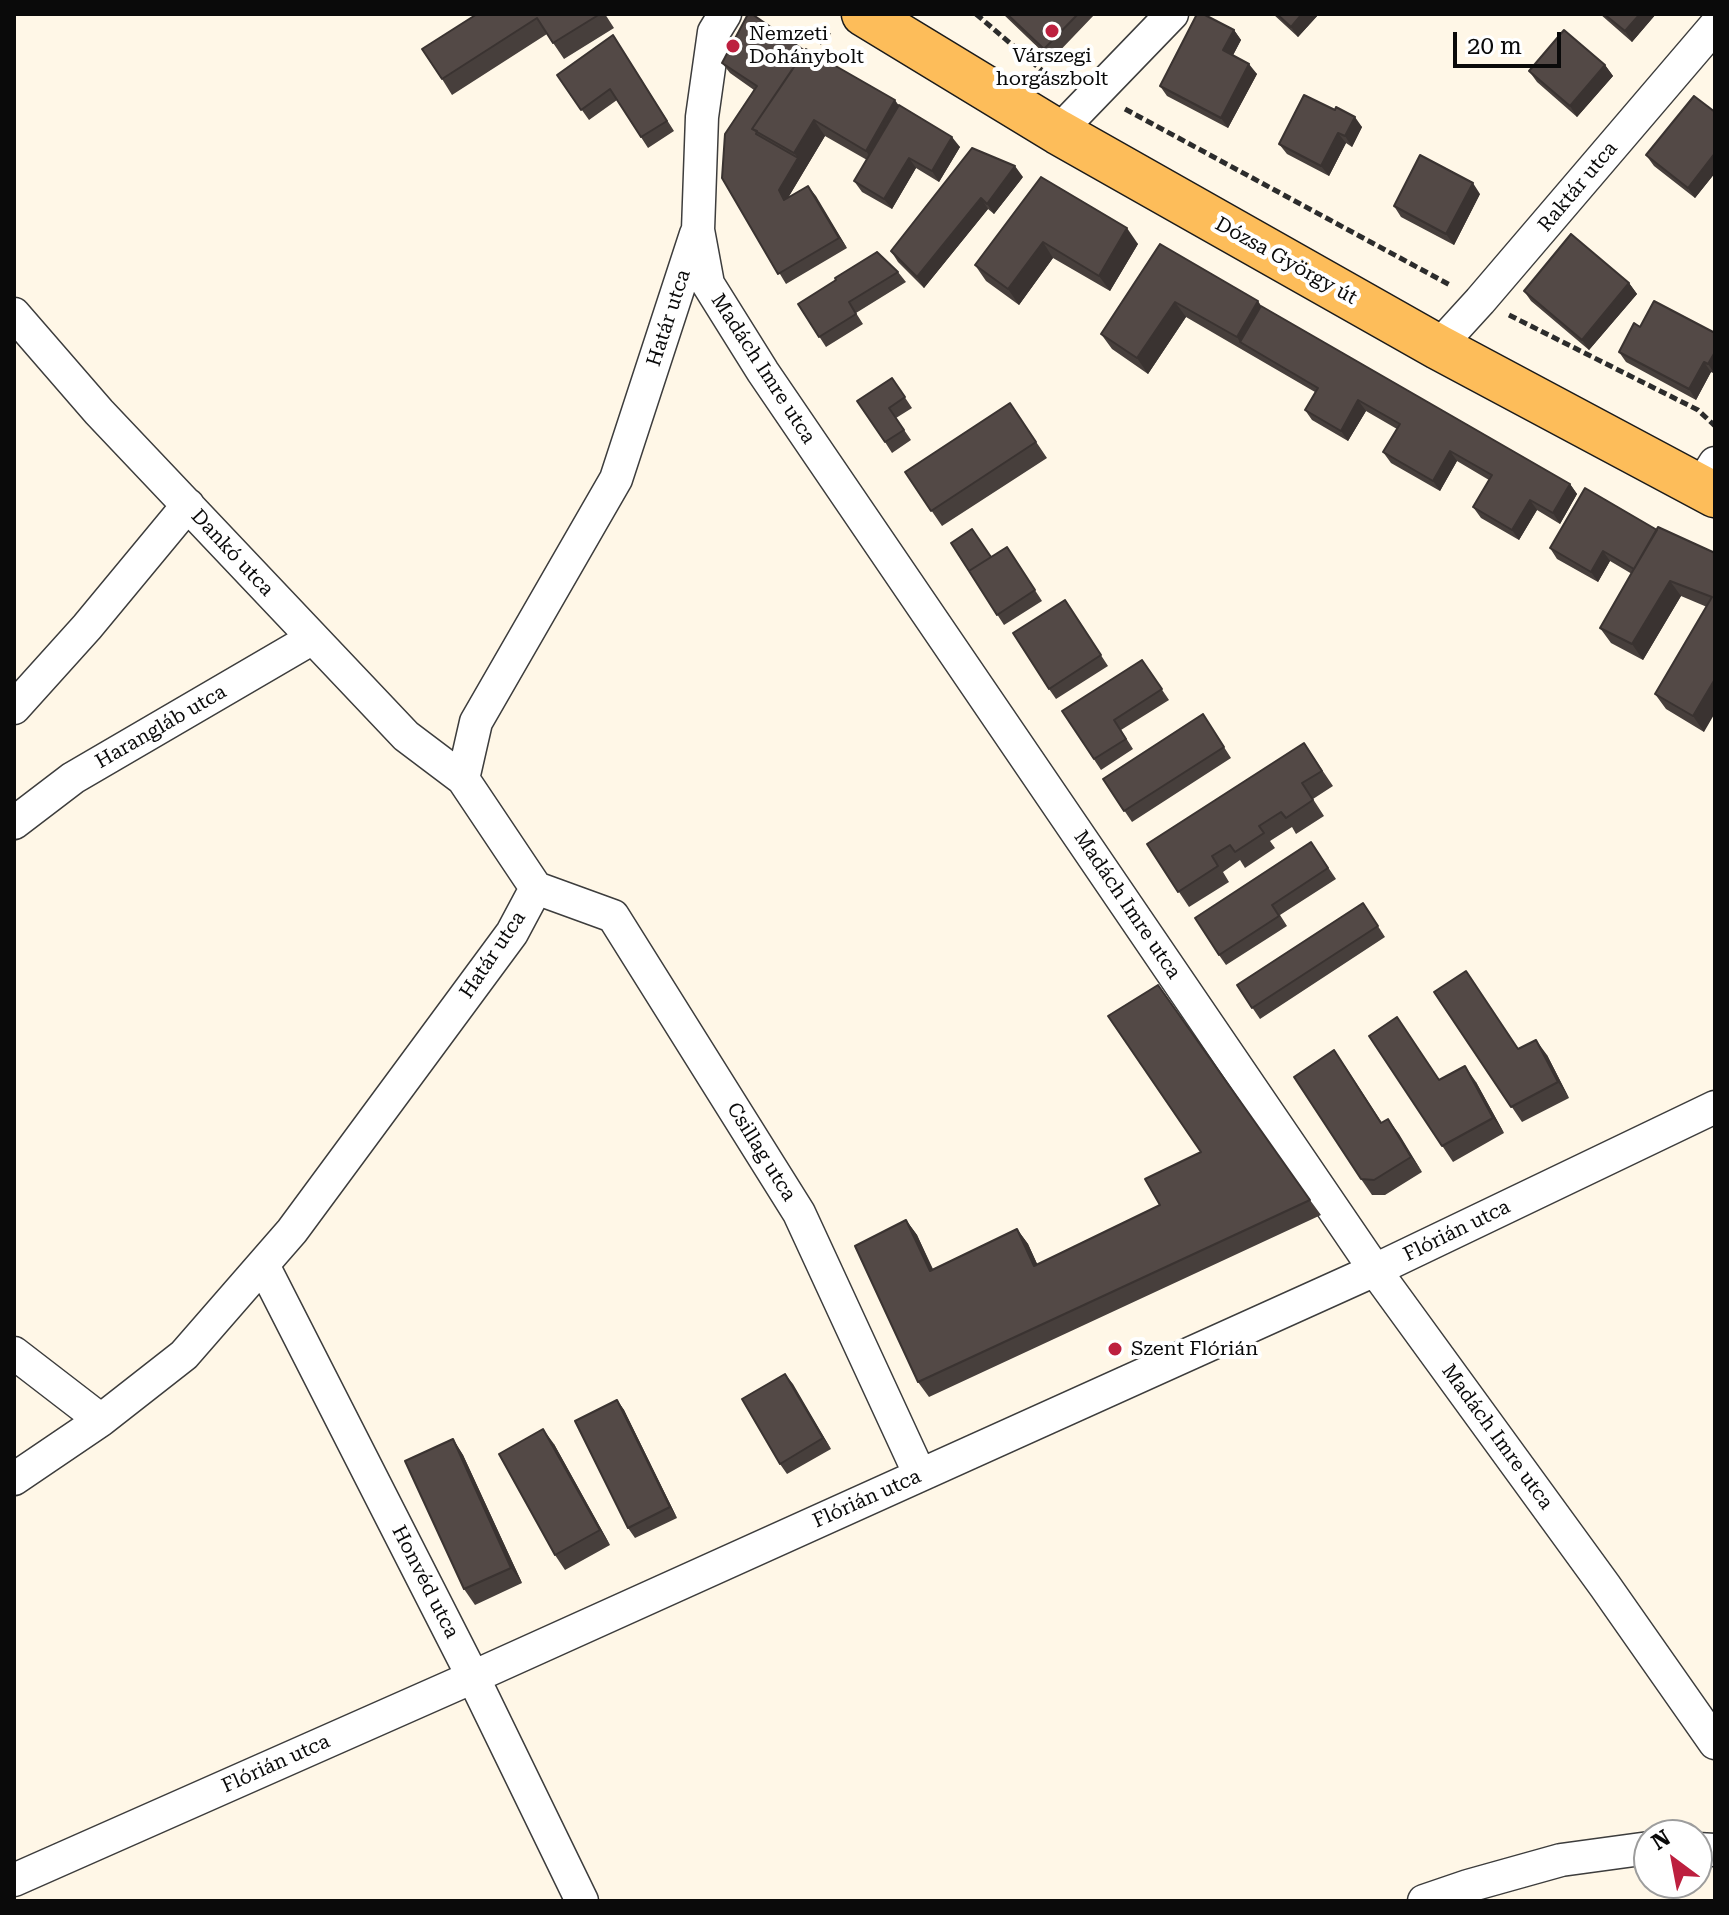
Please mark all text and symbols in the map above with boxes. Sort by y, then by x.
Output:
scale bar [1457,16,1565,66]
place label: Nemzeti Dohánybolt [749,22,864,69]
marker: Várszegi horgászbolt [1043,22,1061,40]
text: 20 m [1467,32,1522,60]
marker: Nemzeti Dohánybolt [724,37,742,55]
place label: Várszegi horgászbolt [996,44,1108,91]
street label: Raktár utca [1533,137,1623,237]
street label: Dózsa György út [1211,212,1361,310]
street label: Határ utca [642,267,696,369]
street label: Madách Imre utca [706,290,820,448]
street label: Dankó utca [186,505,278,601]
street label: Harangláb utca [91,680,231,774]
street label: Madách Imre utca [1068,826,1186,984]
street label: Határ utca [455,907,531,1003]
street label: Csillag utca [721,1098,801,1206]
street label: Flórián utca [1400,1195,1514,1267]
place label: Szent Flórián [1131,1337,1258,1361]
marker: Szent Flórián [1106,1340,1124,1358]
street label: Madách Imre utca [1436,1360,1558,1514]
street label: Flórián utca [809,1465,925,1533]
street label: Honvéd utca [386,1522,464,1642]
street label: Flórián utca [218,1730,334,1798]
north arrow [1633,1819,1713,1899]
text: N [1647,1825,1675,1855]

